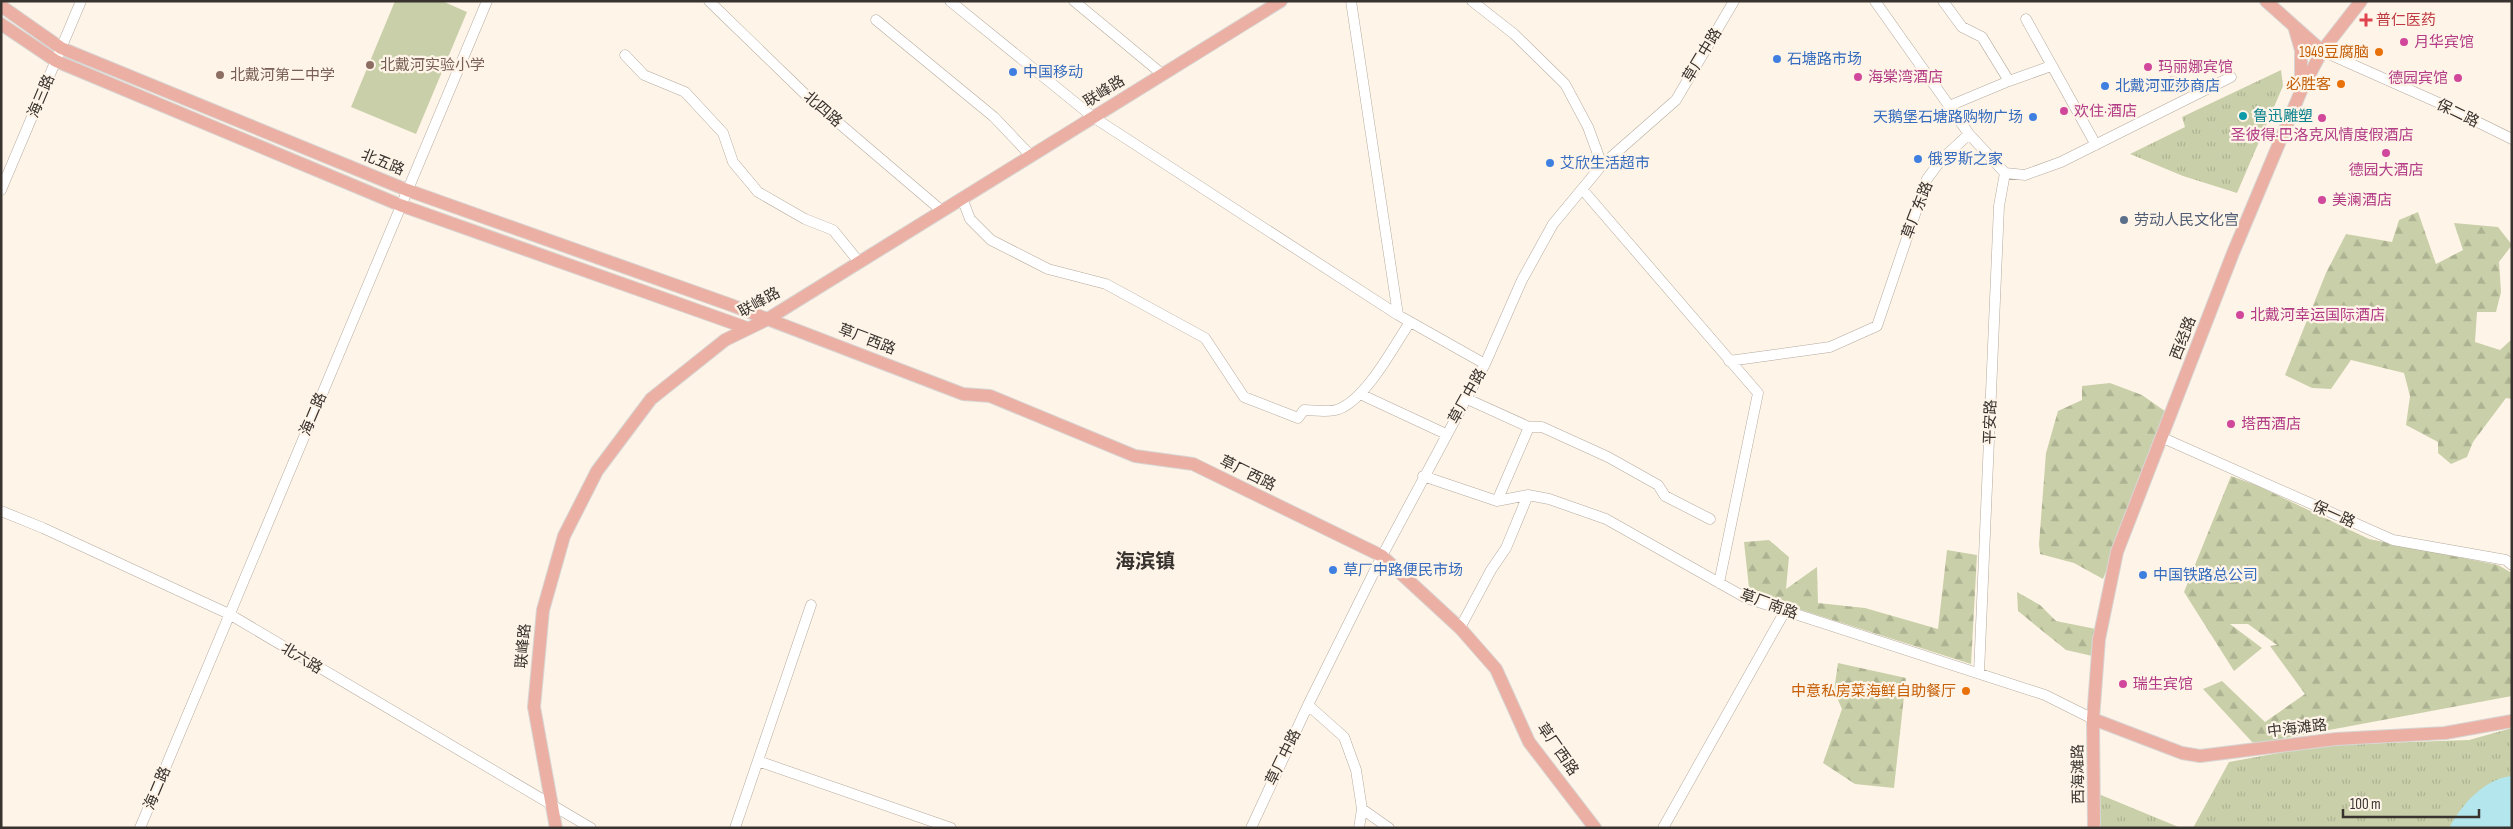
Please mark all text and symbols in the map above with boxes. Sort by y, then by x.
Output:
place label: 普仁医药 [2376,11,2436,30]
marker: 普仁医药 [2360,14,2372,26]
street label: 草厂中路 [1679,25,1726,86]
place label: 月华宾馆 [2414,33,2474,52]
marker: 月华宾馆 [2398,36,2410,48]
place label: 1949豆腐脑 [2299,43,2369,62]
marker: 1949豆腐脑 [2373,46,2385,58]
place label: 石塘路市场 [1787,50,1862,69]
marker: 石塘路市场 [1771,53,1783,65]
place label: 北戴河实验小学 [380,56,485,75]
place label: 玛丽娜宾馆 [2158,58,2233,77]
marker: 北戴河实验小学 [364,59,376,71]
marker: 玛丽娜宾馆 [2142,61,2154,73]
place label: 中国移动 [1023,63,1083,82]
place label: 北戴河第二中学 [230,66,335,85]
marker: 中国移动 [1007,66,1019,78]
place label: 海棠湾酒店 [1868,68,1943,87]
marker: 北戴河第二中学 [214,69,226,81]
place label: 德园宾馆 [2388,69,2448,88]
street label: 联峰路 [1080,71,1128,111]
marker: 海棠湾酒店 [1852,71,1864,83]
street label: 海三路 [24,72,59,121]
marker: 德园宾馆 [2452,72,2464,84]
place label: 必胜客 [2286,75,2331,94]
place label: 北戴河亚莎商店 [2115,77,2220,96]
marker: 必胜客 [2335,78,2347,90]
marker: 北戴河亚莎商店 [2099,80,2111,92]
street label: 北四路 [799,87,846,131]
street label: 保二路 [2433,95,2482,132]
place label: 欢住·酒店 [2074,102,2137,121]
marker: 欢住·酒店 [2058,105,2070,117]
place label: 鲁迅雕塑 [2253,107,2313,126]
place label: 天鹅堡石塘路购物广场 [1873,108,2023,127]
marker: 鲁迅雕塑 [2237,110,2249,122]
marker: 天鹅堡石塘路购物广场 [2027,111,2039,123]
marker: 圣彼得·巴洛克风情度假酒店 [2316,112,2328,124]
place label: 圣彼得·巴洛克风情度假酒店 [2231,126,2414,145]
street label: 北五路 [358,145,407,180]
marker: 德园大酒店 [2380,147,2392,159]
place label: 俄罗斯之家 [1928,150,2003,169]
marker: 俄罗斯之家 [1912,153,1924,165]
place label: 艾欣生活超市 [1560,154,1650,173]
marker: 艾欣生活超市 [1544,157,1556,169]
place label: 德园大酒店 [2348,161,2424,180]
street label: 草厂东路 [1898,179,1937,242]
place label: 美澜酒店 [2332,191,2392,210]
marker: 美澜酒店 [2316,194,2328,206]
place label: 劳动人民文化宫 [2134,211,2239,230]
marker: 劳动人民文化宫 [2118,214,2130,226]
street label: 联峰路 [735,283,784,322]
place label: 北戴河幸运国际酒店 [2250,306,2385,325]
marker: 北戴河幸运国际酒店 [2234,309,2246,321]
street label: 西经路 [2167,314,2200,363]
street label: 草厂西路 [835,320,898,359]
street label: 草厂中路 [1445,365,1490,427]
street label: 海二路 [296,390,331,439]
street label: 平安路 [1980,399,2001,445]
place label: 塔西酒店 [2241,415,2301,434]
marker: 塔西酒店 [2225,418,2237,430]
street label: 草厂西路 [1217,452,1279,495]
street label: 保一路 [2309,497,2358,532]
district label: 海滨镇 [1115,550,1175,574]
place label: 草厂中路便民市场 [1343,561,1463,580]
marker: 草厂中路便民市场 [1327,564,1339,576]
place label: 中国铁路总公司 [2153,566,2258,585]
marker: 中国铁路总公司 [2137,569,2149,581]
street label: 草厂南路 [1737,585,1800,624]
street label: 联峰路 [512,623,535,669]
street label: 北六路 [278,639,326,678]
place label: 瑞生宾馆 [2133,675,2193,694]
marker: 瑞生宾馆 [2117,678,2129,690]
place label: 中意私房菜海鲜自助餐厅 [1791,682,1956,701]
marker: 中意私房菜海鲜自助餐厅 [1960,685,1972,697]
street label: 中海滩路 [2266,715,2328,742]
street label: 草厂西路 [1533,719,1583,779]
street label: 草厂中路 [1262,726,1305,788]
street label: 西海滩路 [2068,744,2089,804]
street label: 海二路 [140,764,175,813]
scale bar [2343,786,2479,818]
text: 100 m [2350,795,2381,814]

